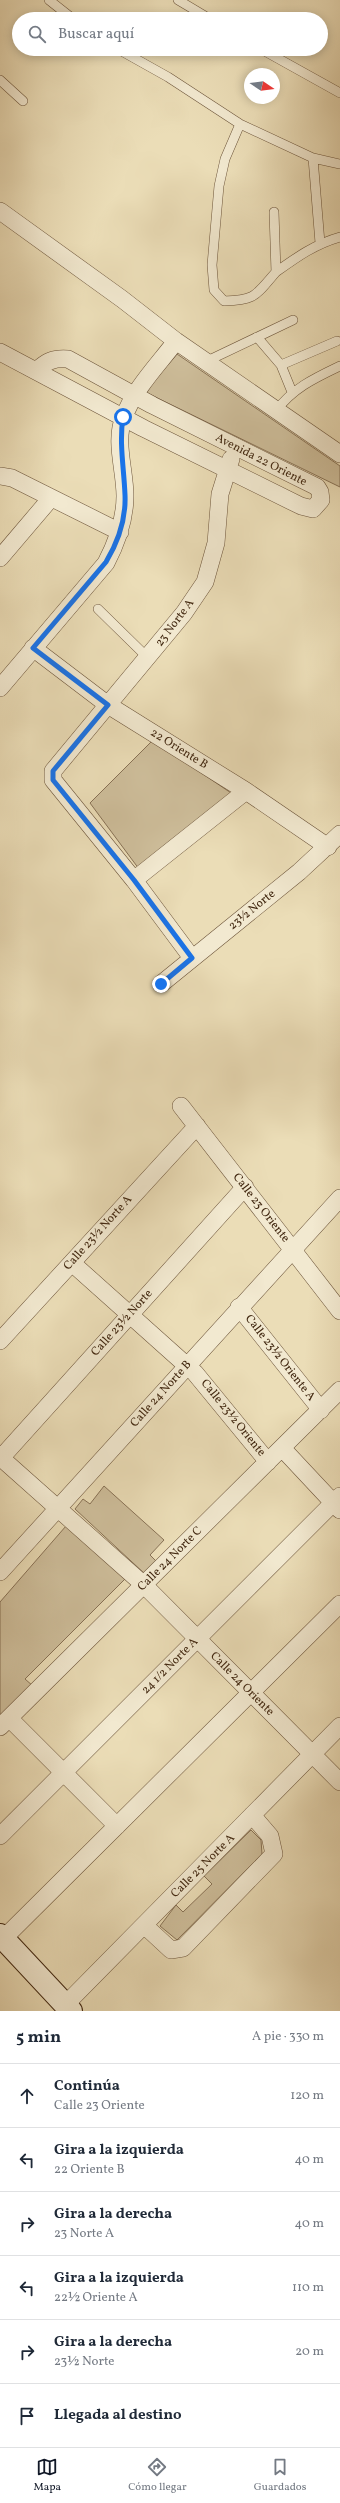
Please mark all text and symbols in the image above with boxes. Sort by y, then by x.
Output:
search box [12,12,328,56]
icon: search [26,23,48,45]
text: Buscar aquí [58,24,134,45]
north arrow [244,68,280,104]
route start [114,408,132,426]
street label: Avenida 22 Oriente [212,430,310,490]
street label: 23 Norte A [152,596,198,650]
street label: 22 Oriente B [147,725,211,773]
street label: 23½ Norte [225,886,279,934]
route end [152,975,170,993]
street label: Calle 23 Oriente [229,1170,293,1246]
street label: Calle 23½ Norte A [60,1192,136,1274]
street label: Calle 23½ Norte [88,1286,157,1360]
street label: Calle 23½ Oriente A [241,1311,319,1405]
street label: Calle 24 Norte B [127,1357,195,1431]
street label: Calle 23½ Oriente [197,1376,269,1460]
street label: Calle 24 Norte C [134,1523,206,1595]
street label: 24 1/2 Norte A [138,1634,202,1698]
street label: Calle 24 Oriente [206,1648,278,1720]
street label: Calle 25 Norte A [167,1830,239,1902]
text: 5 min [16,2026,61,2049]
text: A pie · 330 m [252,2028,324,2046]
text: Continúa [54,2076,120,2097]
icon: ahead [16,2085,38,2107]
text: 120 m [290,2087,324,2105]
text: Calle 23 Oriente [54,2097,145,2115]
text: Gira a la izquierda [54,2140,184,2161]
icon: left [16,2149,38,2171]
text: 40 m [295,2151,324,2169]
text: 22 Oriente B [54,2161,125,2179]
text: Gira a la derecha [54,2204,172,2225]
icon: right [16,2213,38,2235]
text: 40 m [295,2215,324,2233]
text: 23 Norte A [54,2225,114,2243]
text: Gira a la izquierda [54,2268,184,2289]
icon: left [16,2277,38,2299]
text: 110 m [292,2279,324,2297]
text: 22½ Oriente A [54,2289,138,2307]
text: Gira a la derecha [54,2332,172,2353]
icon: right [16,2341,38,2363]
text: 20 m [295,2343,324,2361]
text: 23½ Norte [54,2353,115,2371]
icon: arrive [16,2405,38,2427]
text: Llegada al destino [54,2405,182,2426]
tab: Mapa [34,2456,61,2495]
tab: Cómo llegar [128,2456,187,2495]
tab: Guardados [254,2456,306,2495]

